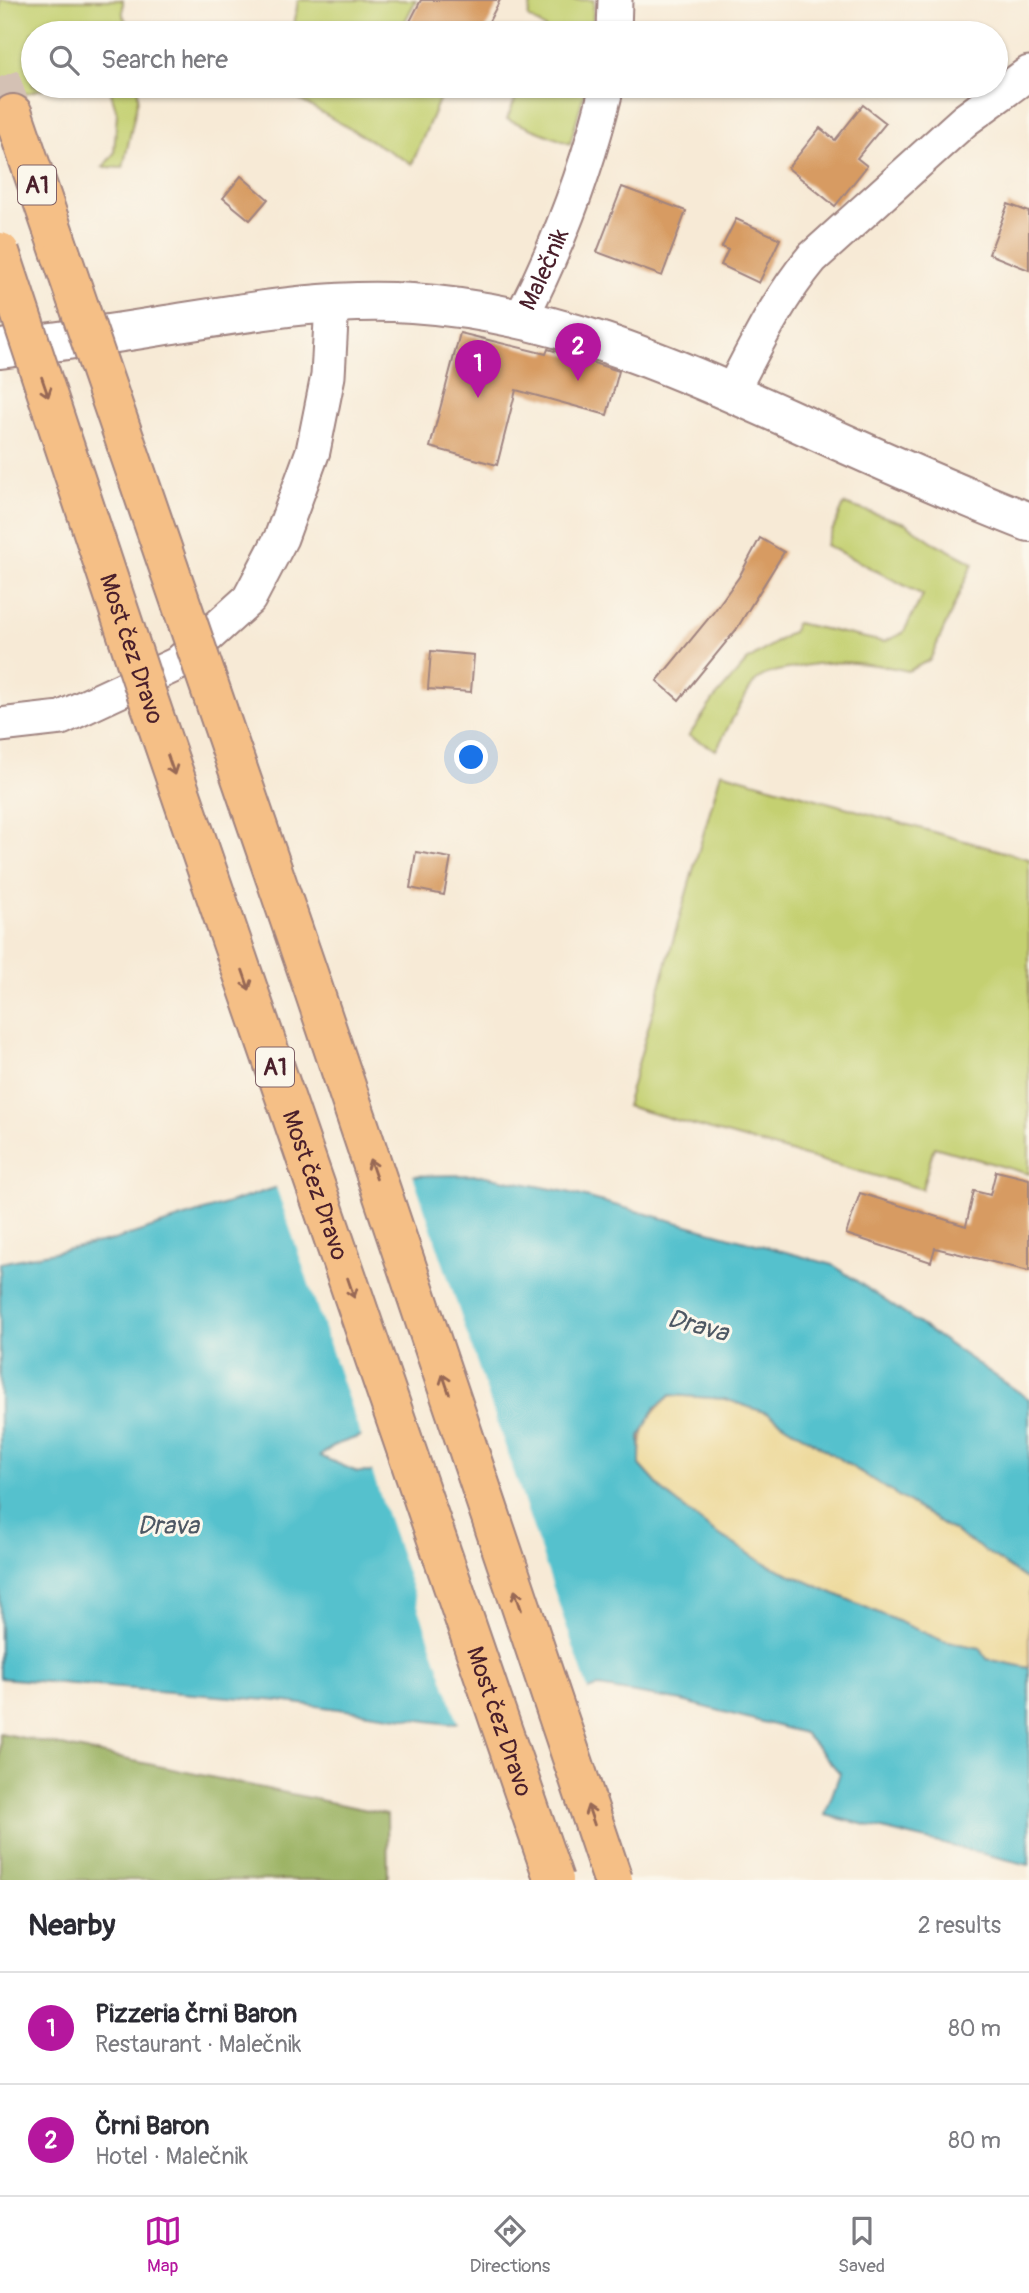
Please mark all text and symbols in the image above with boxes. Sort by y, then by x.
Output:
search box [21,21,1008,98]
icon: search [45,41,83,79]
text: Search here [101,44,228,76]
road number: A1 [18,166,56,204]
street label: Malečnik [513,224,575,315]
pin: 2 [555,323,601,381]
pin: 1 [455,340,501,398]
one-way arrow [40,375,52,397]
street label: Most čez Dravo [93,570,170,728]
your location [454,740,488,774]
one-way arrow [166,754,178,776]
one-way arrow [240,969,253,991]
road number: A1 [256,1048,294,1086]
street label: Most čez Dravo [276,1107,354,1264]
one-way arrow [366,1158,378,1180]
one-way arrow [345,1277,358,1299]
water label: Drava [664,1303,733,1350]
one-way arrow [439,1374,451,1396]
water label: Drava [137,1510,201,1542]
one-way arrow [511,1589,524,1611]
street label: Most čez Dravo [460,1643,538,1800]
one-way arrow [584,1805,596,1827]
text: Nearby [28,1907,115,1944]
text: 2 results [918,1911,1001,1940]
text: Pizzeria črni Baron [95,1998,297,2030]
text: 1 [47,2014,56,2043]
text: 80 m [948,2014,1001,2043]
text: Restaurant · Malečnik [95,2030,301,2059]
text: Črni Baron [95,2110,210,2142]
text: 2 [45,2126,57,2155]
text: 80 m [948,2126,1001,2155]
text: Hotel · Malečnik [95,2142,248,2171]
tab: Map [144,2212,182,2278]
tab: Directions [470,2212,550,2278]
tab: Saved [838,2212,885,2278]

